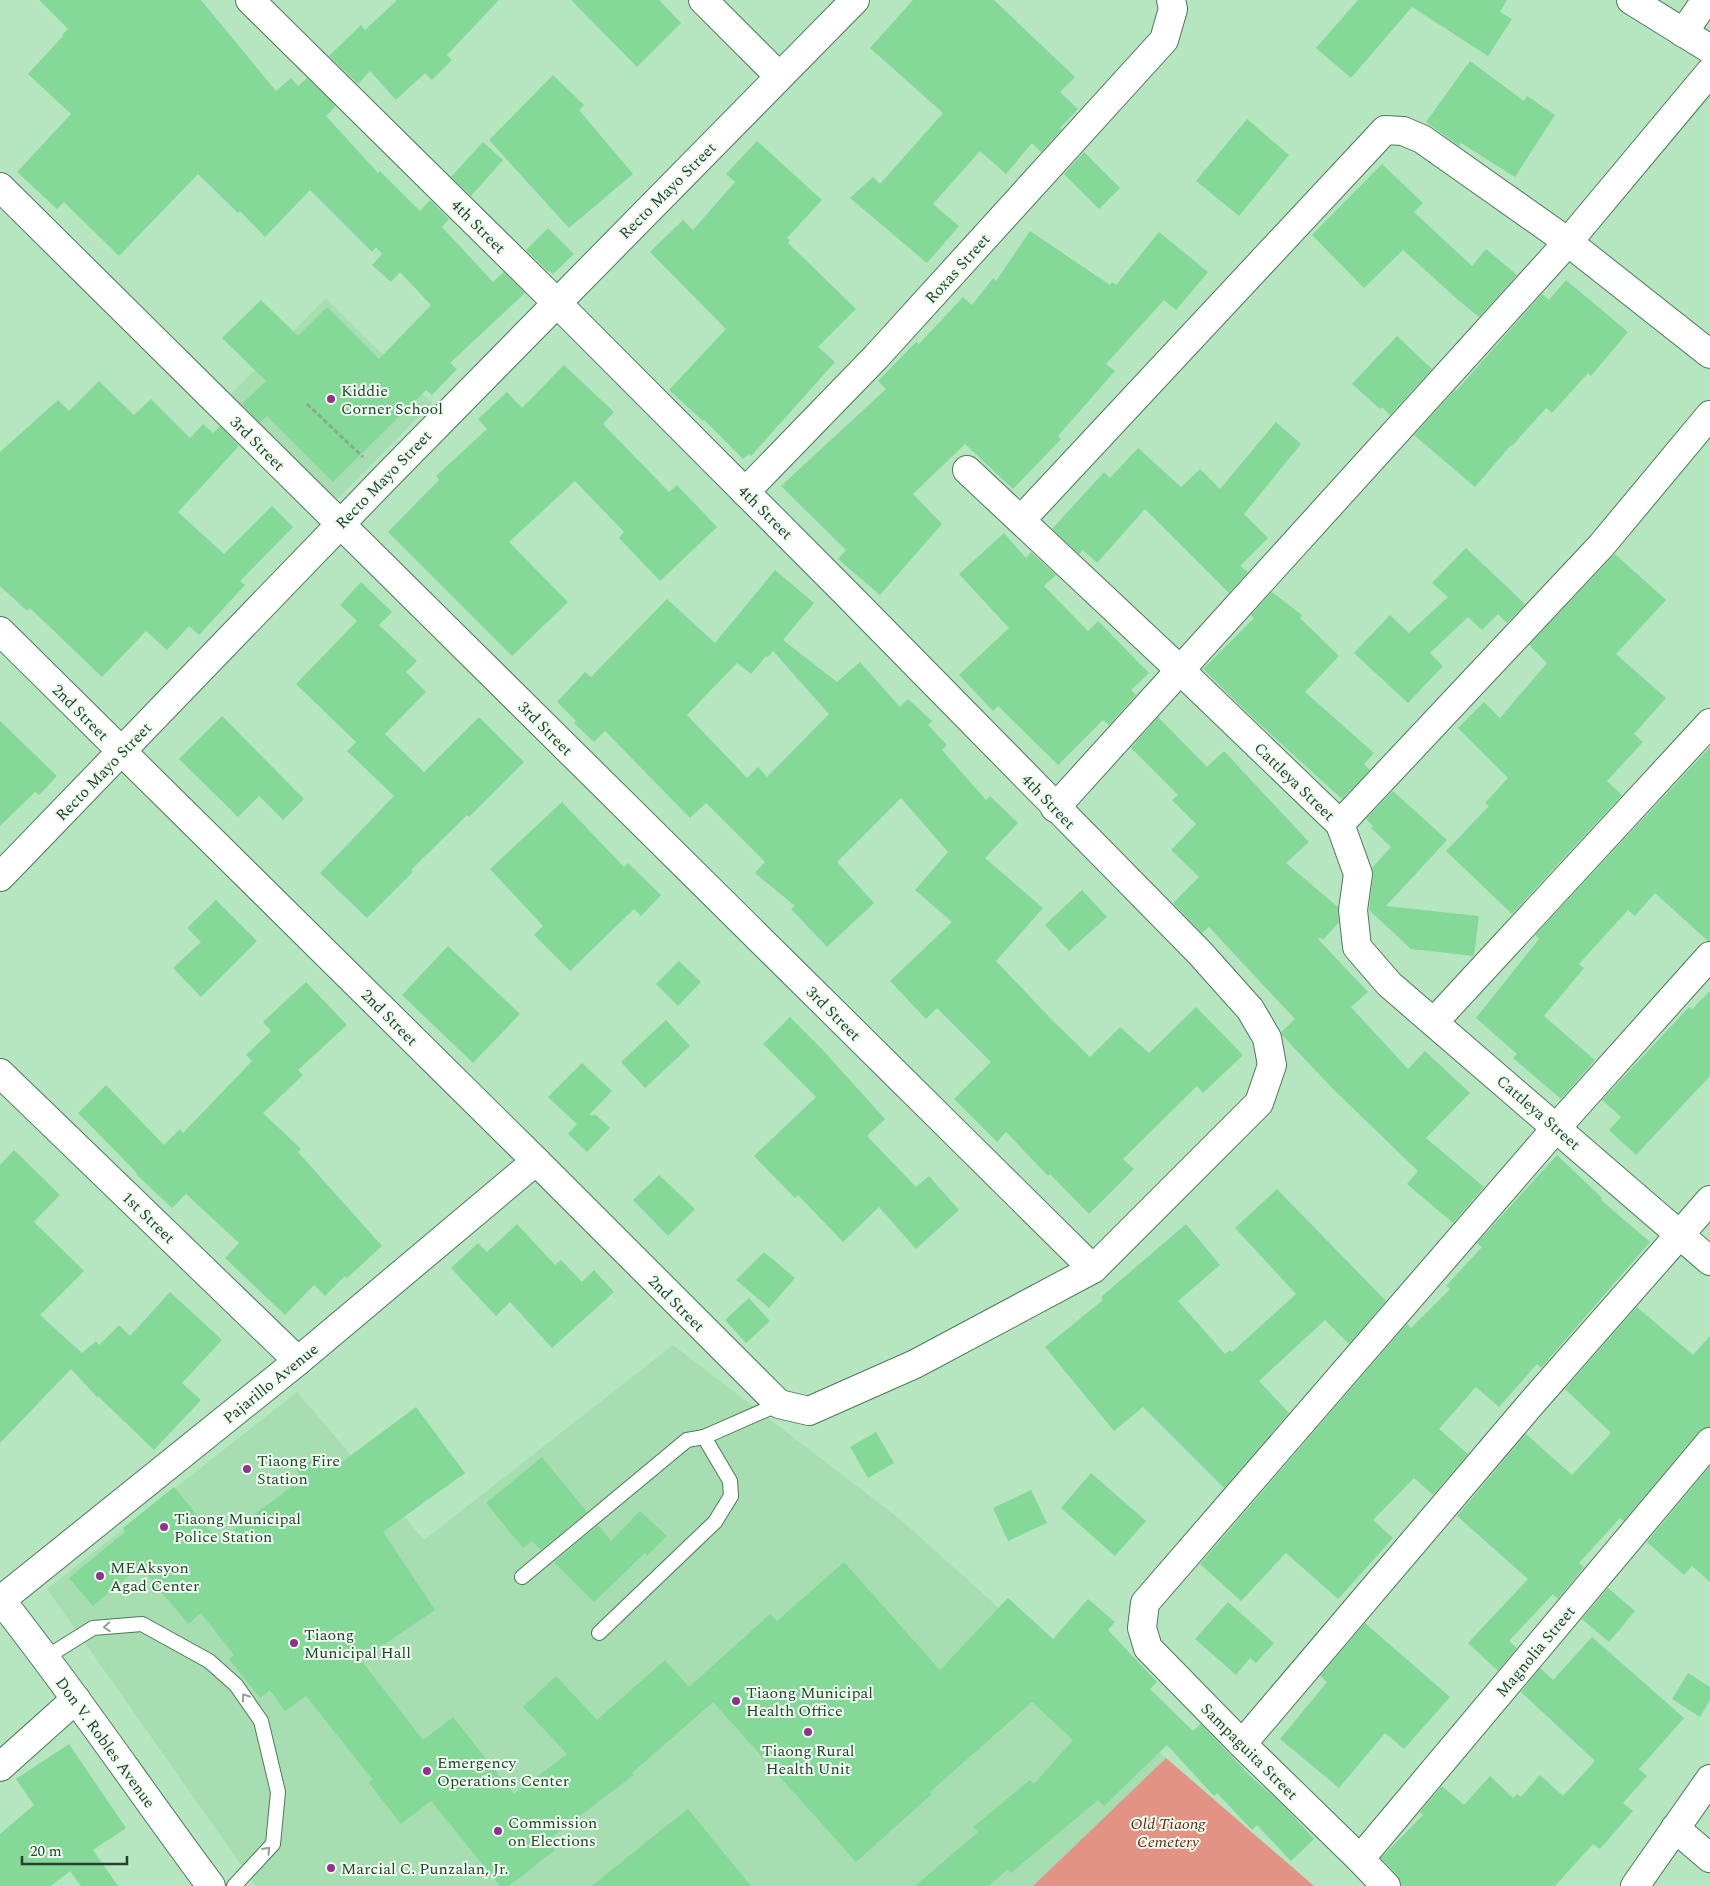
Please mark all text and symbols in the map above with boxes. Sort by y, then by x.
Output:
street label: Recto Mayo Street [613,136,722,245]
street label: 4th Street [445,194,511,260]
street label: Roxas Street [919,228,996,309]
place label: Kiddie Corner School [341,379,443,421]
marker: Kiddie Corner School [325,393,337,405]
street label: 3rd Street [224,411,291,477]
street label: Recto Mayo Street [330,424,438,535]
street label: 4th Street [732,480,798,546]
street label: 2nd Street [46,679,115,747]
street label: 3rd Street [512,696,579,762]
street label: Recto Mayo Street [50,716,158,827]
street label: Cattleya Street [1248,737,1341,827]
street label: 4th Street [1016,769,1081,835]
street label: 3rd Street [800,981,867,1047]
street label: 2nd Street [355,984,424,1052]
street label: Cattleya Street [1491,1069,1586,1156]
street label: 1st Street [116,1186,181,1250]
street label: 2nd Street [642,1270,711,1338]
street label: Pajarillo Avenue [218,1338,324,1430]
place label: Tiaong Fire Station [257,1449,340,1491]
marker: Tiaong Fire Station [241,1463,253,1475]
place label: Tiaong Municipal Police Station [174,1507,301,1549]
marker: Tiaong Municipal Police Station [158,1521,170,1533]
place label: MEAksyon Agad Center [110,1556,199,1598]
marker: MEAksyon Agad Center [94,1570,106,1582]
street label: Magnolia Street [1490,1600,1582,1703]
one-way arrow [103,1621,111,1632]
place label: Tiaong Municipal Hall [304,1623,411,1665]
marker: Tiaong Municipal Hall [288,1637,300,1649]
street label: Don V. Robles Avenue [49,1672,161,1813]
place label: Tiaong Municipal Health Office [746,1681,873,1723]
one-way arrow [242,1694,251,1703]
marker: Tiaong Municipal Health Office [730,1695,742,1707]
street label: Sampaguita Street [1195,1697,1304,1806]
marker: Tiaong Rural Health Unit [802,1726,814,1738]
place label: Tiaong Rural Health Unit [762,1739,854,1781]
place label: Emergency Operations Center [437,1751,569,1793]
marker: Emergency Operations Center [421,1765,433,1777]
place label: Commission on Elections [508,1811,597,1853]
park label: Old Tiaong Cemetery [1131,1812,1206,1854]
marker: Commission on Elections [492,1825,504,1837]
scale bar [22,1834,128,1866]
text: 20 m [30,1840,62,1863]
one-way arrow [261,1847,270,1856]
place label: Marcial C. Punzalan, Jr. [341,1857,508,1881]
marker: Marcial C. Punzalan, Jr. [325,1862,337,1874]

